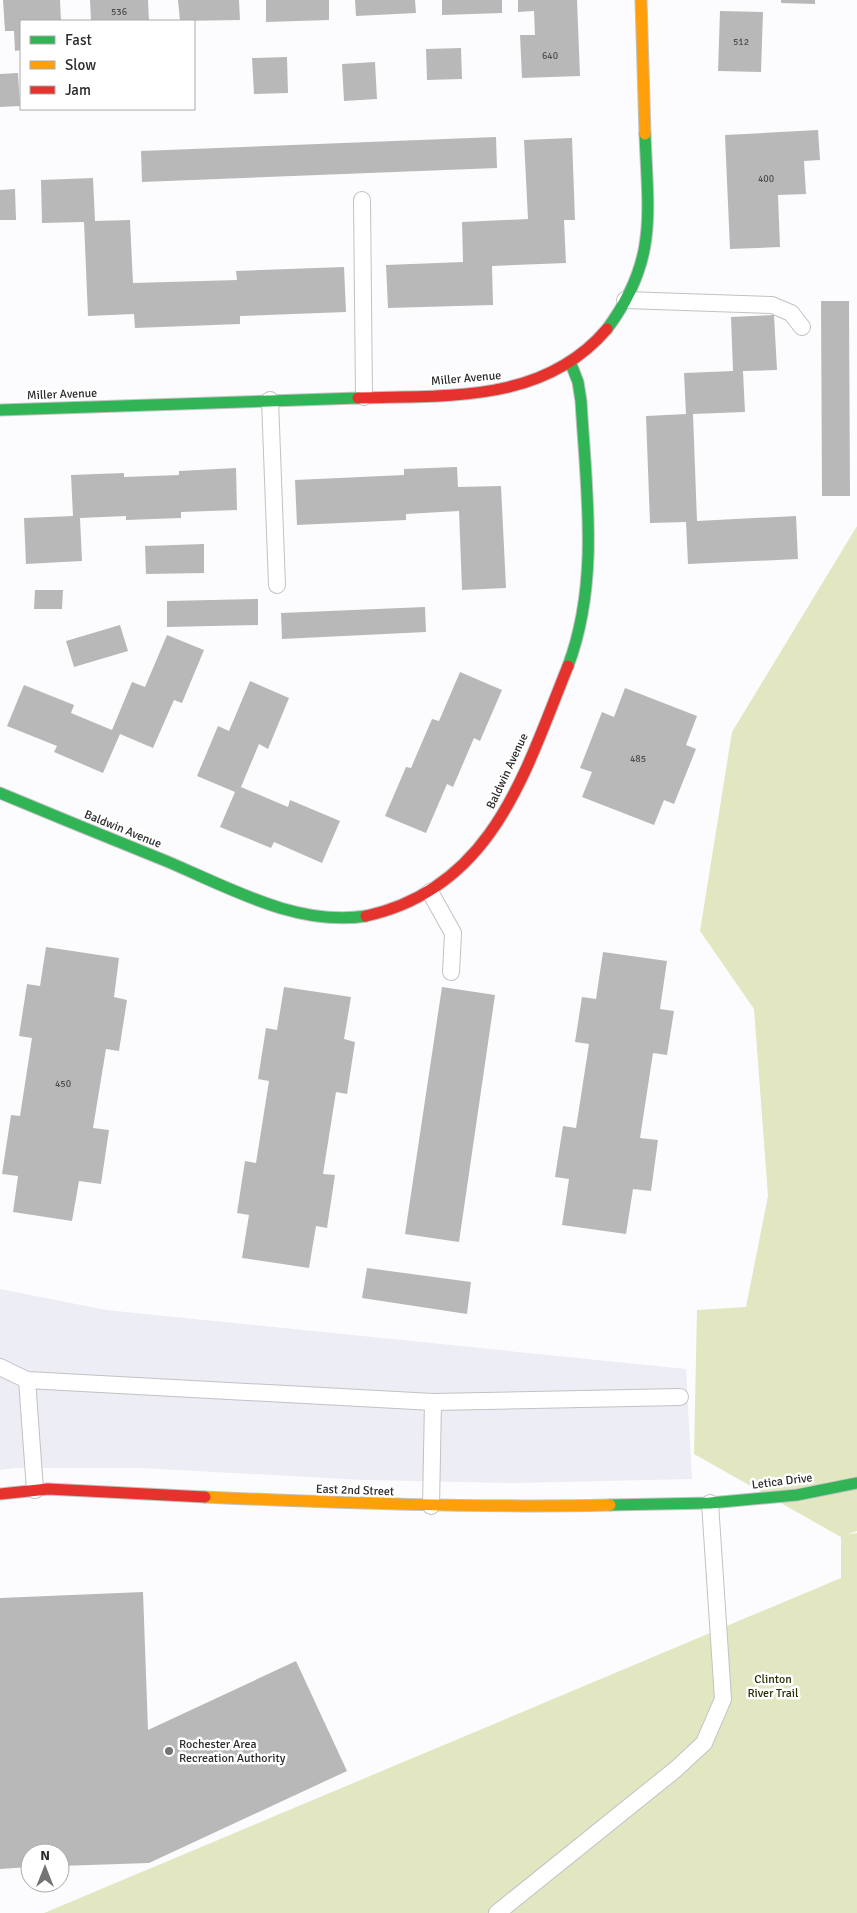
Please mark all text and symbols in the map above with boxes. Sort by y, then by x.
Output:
house number: 536 [111,6,127,18]
legend [20,20,195,110]
text: Fast [65,31,92,49]
house number: 512 [733,36,749,48]
house number: 640 [542,50,558,62]
text: Slow [65,56,96,74]
text: Jam [65,81,91,99]
house number: 400 [758,173,774,185]
street label: Miller Avenue [430,368,502,389]
street label: Miller Avenue [27,386,97,403]
street label: Baldwin Avenue [483,731,532,812]
house number: 485 [630,753,646,765]
street label: Baldwin Avenue [82,807,164,852]
house number: 450 [55,1078,71,1090]
street label: Letica Drive [751,1470,813,1493]
street label: East 2nd Street [316,1482,394,1499]
park label: Clinton River Trail [747,1672,799,1701]
place label: Rochester Area Recreation Authority [179,1737,286,1766]
marker: Rochester Area Recreation Authority [163,1745,175,1757]
north arrow [20,1843,70,1893]
text: N [40,1847,50,1864]

